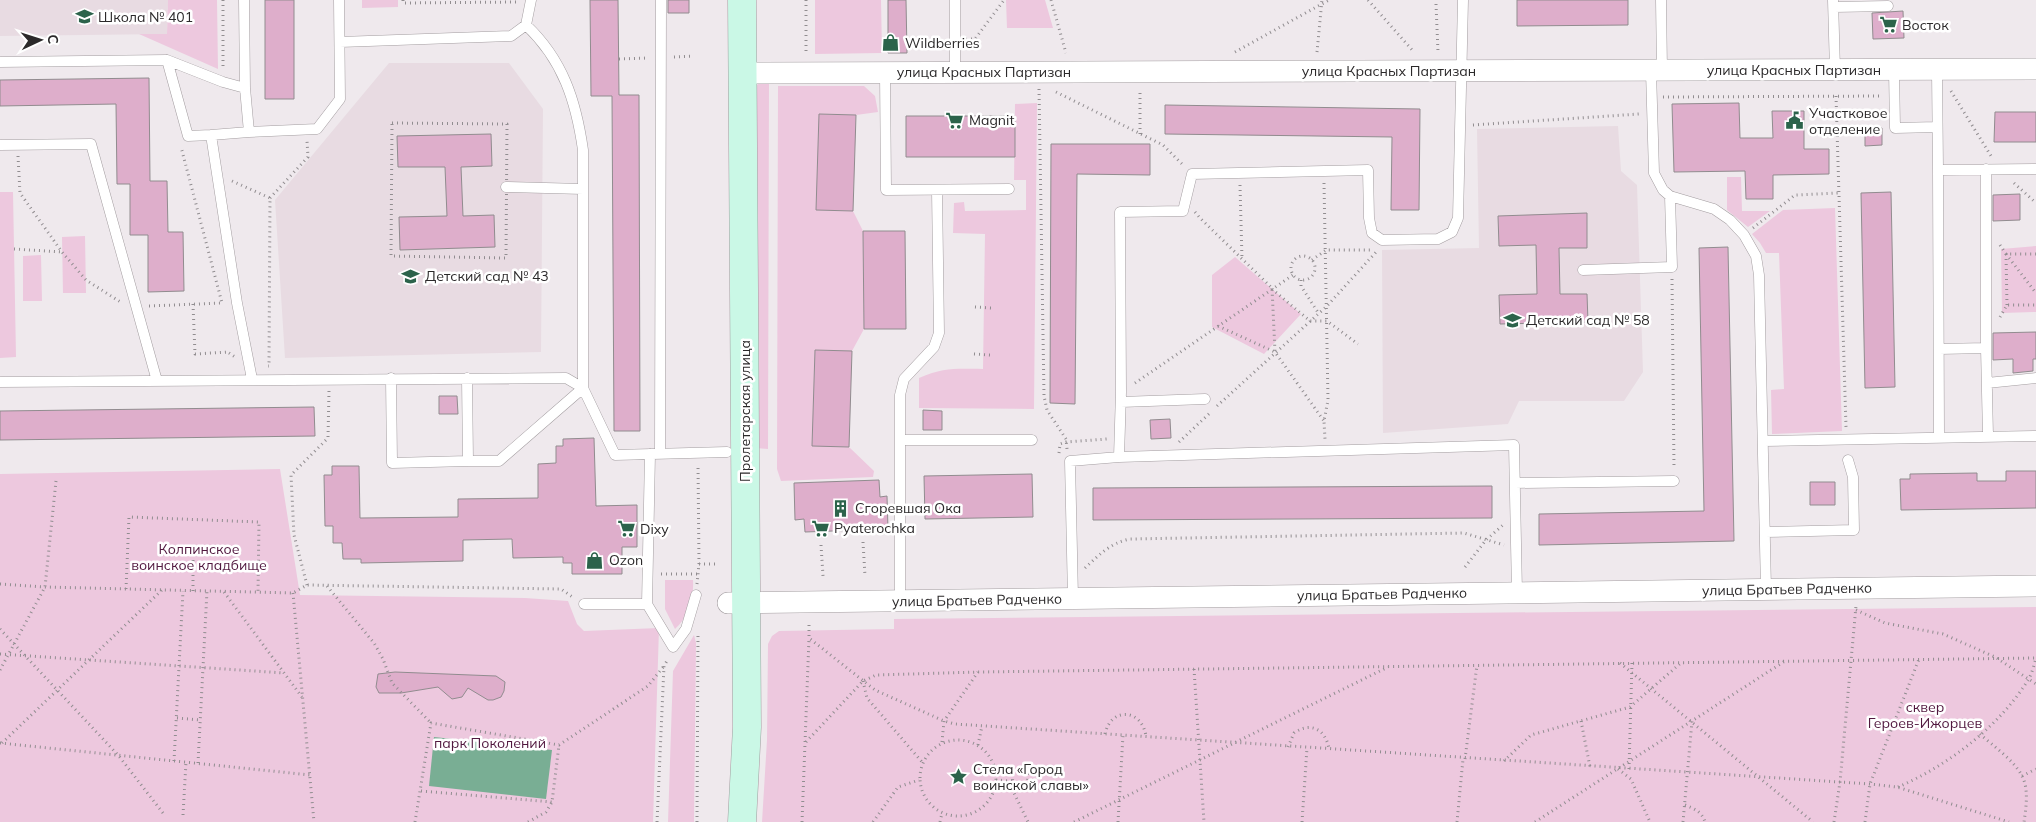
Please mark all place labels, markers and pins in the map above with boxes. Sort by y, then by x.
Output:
school or university icon: Школа № 401 [74,7,94,27]
place label: Школа № 401 [98,8,193,26]
supermarket icon: Восток [1878,15,1898,35]
place label: Восток [1902,16,1949,34]
shop icon: Wildberries [881,33,901,53]
place label: Wildberries [905,34,980,52]
place label: Участковое отделение [1808,104,1888,138]
supermarket icon: Magnit [945,110,965,130]
place label: Magnit [969,111,1014,129]
public building icon: Участковое отделение [1785,111,1805,131]
school or university icon: Детский сад № 43 [401,266,421,286]
place label: Детский сад № 43 [425,267,549,285]
school or university icon: Детский сад № 58 [1502,310,1522,330]
place label: Детский сад № 58 [1526,311,1650,329]
building icon: Сгоревшая Ока [831,498,851,518]
place label: Сгоревшая Ока [855,499,961,517]
supermarket icon: Pyaterochka [810,518,830,538]
supermarket icon: Dixy [616,519,636,539]
place label: Pyaterochka [834,519,915,537]
place label: Dixy [640,520,669,538]
shop icon: Ozon [585,550,605,570]
place label: Ozon [609,551,643,569]
place label: Стела «Город воинской славы» [973,760,1089,794]
place icon: Стела «Город воинской славы» [949,767,969,787]

